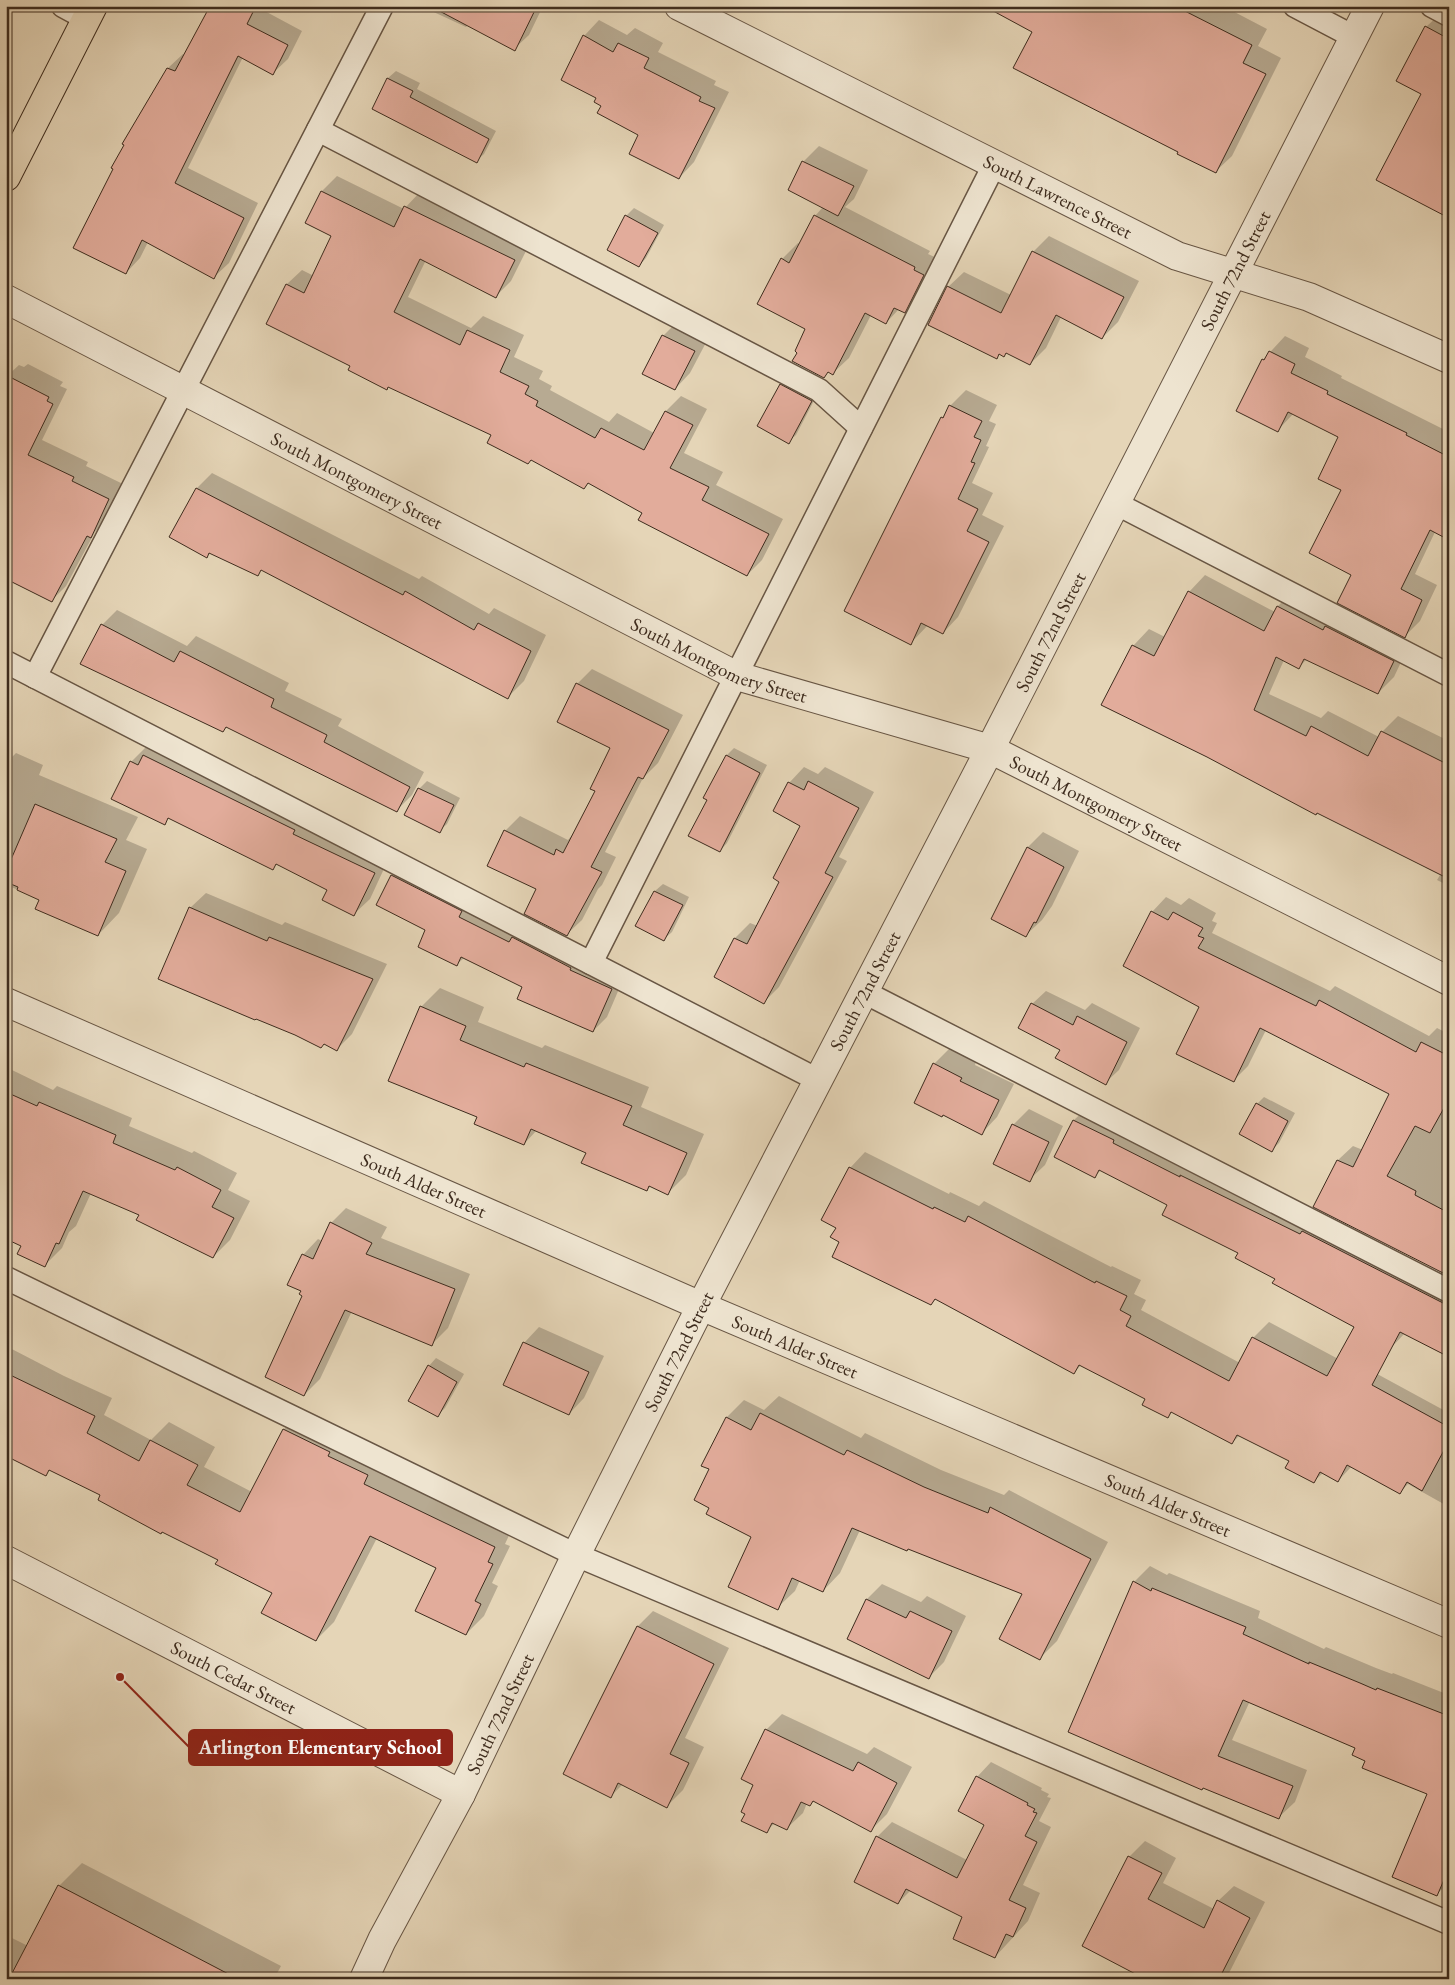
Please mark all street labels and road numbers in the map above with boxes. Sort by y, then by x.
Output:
street label: South Lawrence Street [979,148,1137,244]
street label: South 72nd Street [1194,206,1276,334]
street label: South Montgomery Street [267,425,447,535]
street label: South 72nd Street [1009,568,1091,696]
street label: South Montgomery Street [627,611,810,708]
street label: South Montgomery Street [1006,749,1187,857]
street label: South 72nd Street [823,927,906,1055]
street label: South Alder Street [357,1146,490,1223]
street label: South 72nd Street [638,1287,719,1416]
street label: South Alder Street [728,1308,862,1384]
street label: South Alder Street [1101,1467,1235,1542]
street label: South Cedar Street [167,1634,301,1720]
street label: South 72nd Street [460,1649,539,1778]

